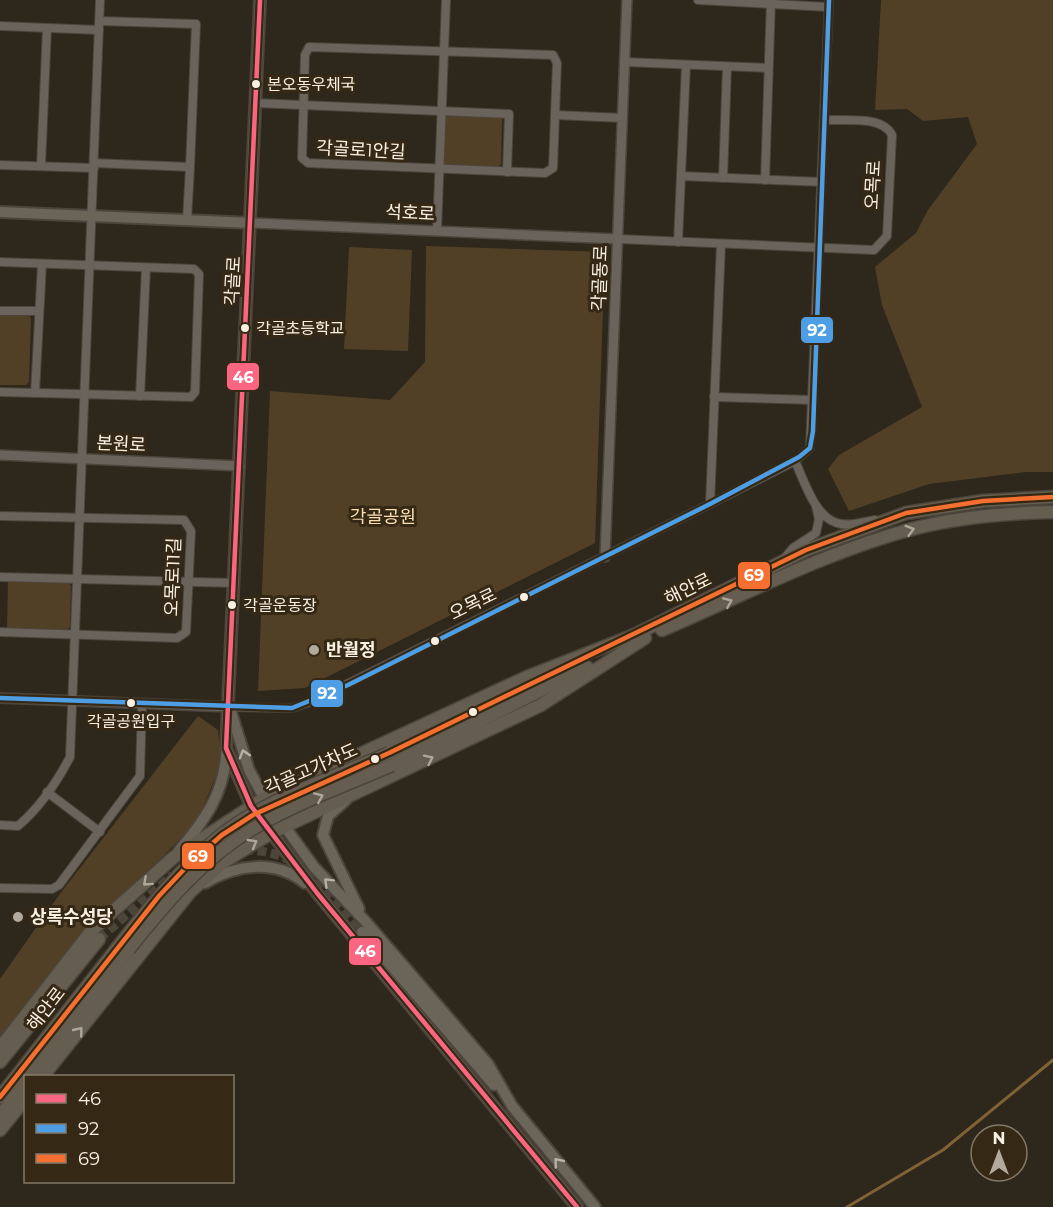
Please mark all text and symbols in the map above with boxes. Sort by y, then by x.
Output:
place label: 본오동우체국 [267,75,355,94]
marker: 본오동우체국 [250,78,262,90]
street label: 각골로1안길 [316,137,406,163]
street label: 오목로 [861,160,885,210]
street label: 석호로 [385,201,435,225]
street label: 각골동로 [588,245,612,311]
street label: 각골로 [221,256,245,306]
line badge: 92 [800,316,834,344]
place label: 각골초등학교 [256,319,344,338]
text: 92 [807,321,827,340]
marker: 각골초등학교 [239,322,251,334]
line badge: 46 [226,362,260,391]
text: 46 [232,368,254,387]
street label: 본원로 [96,432,146,456]
park label: 각골공원 [350,506,416,528]
one-way arrow [905,525,915,538]
street label: 오목로11길 [161,537,185,617]
line badge: 69 [737,561,771,590]
text: 69 [744,566,764,585]
street label: 해안로 [661,568,715,610]
street label: 오목로 [446,583,500,625]
unlabelled marker [518,591,530,603]
place label: 각골운동장 [243,596,317,615]
one-way arrow [722,597,733,609]
marker: 각골운동장 [226,599,238,611]
unlabelled marker [429,635,441,647]
place label: 반월정 [326,639,376,661]
marker: 반월정 [307,643,321,657]
line badge: 92 [310,679,344,708]
text: 92 [317,684,337,703]
marker: 각골공원입구 [125,697,137,709]
unlabelled marker [467,706,479,718]
place label: 각골공원입구 [87,712,175,731]
street label: 각골고가차도 [261,739,361,799]
one-way arrow [239,749,251,760]
unlabelled marker [369,753,381,765]
one-way arrow [423,754,434,766]
one-way arrow [313,792,324,804]
one-way arrow [247,839,257,850]
line badge: 69 [181,842,215,870]
text: 69 [188,847,208,866]
one-way arrow [143,875,154,886]
one-way arrow [325,878,335,889]
place label: 상록수성당 [30,906,113,928]
marker: 상록수성당 [11,910,25,924]
line badge: 46 [348,937,382,966]
text: 46 [354,942,376,961]
street label: 해안로 [22,983,70,1035]
one-way arrow [72,1027,83,1038]
legend [24,1075,234,1183]
text: 46 [78,1088,101,1110]
text: 92 [78,1118,99,1140]
north arrow [969,1123,1029,1183]
text: N [993,1129,1005,1148]
text: 69 [78,1148,100,1170]
one-way arrow [554,1158,565,1169]

